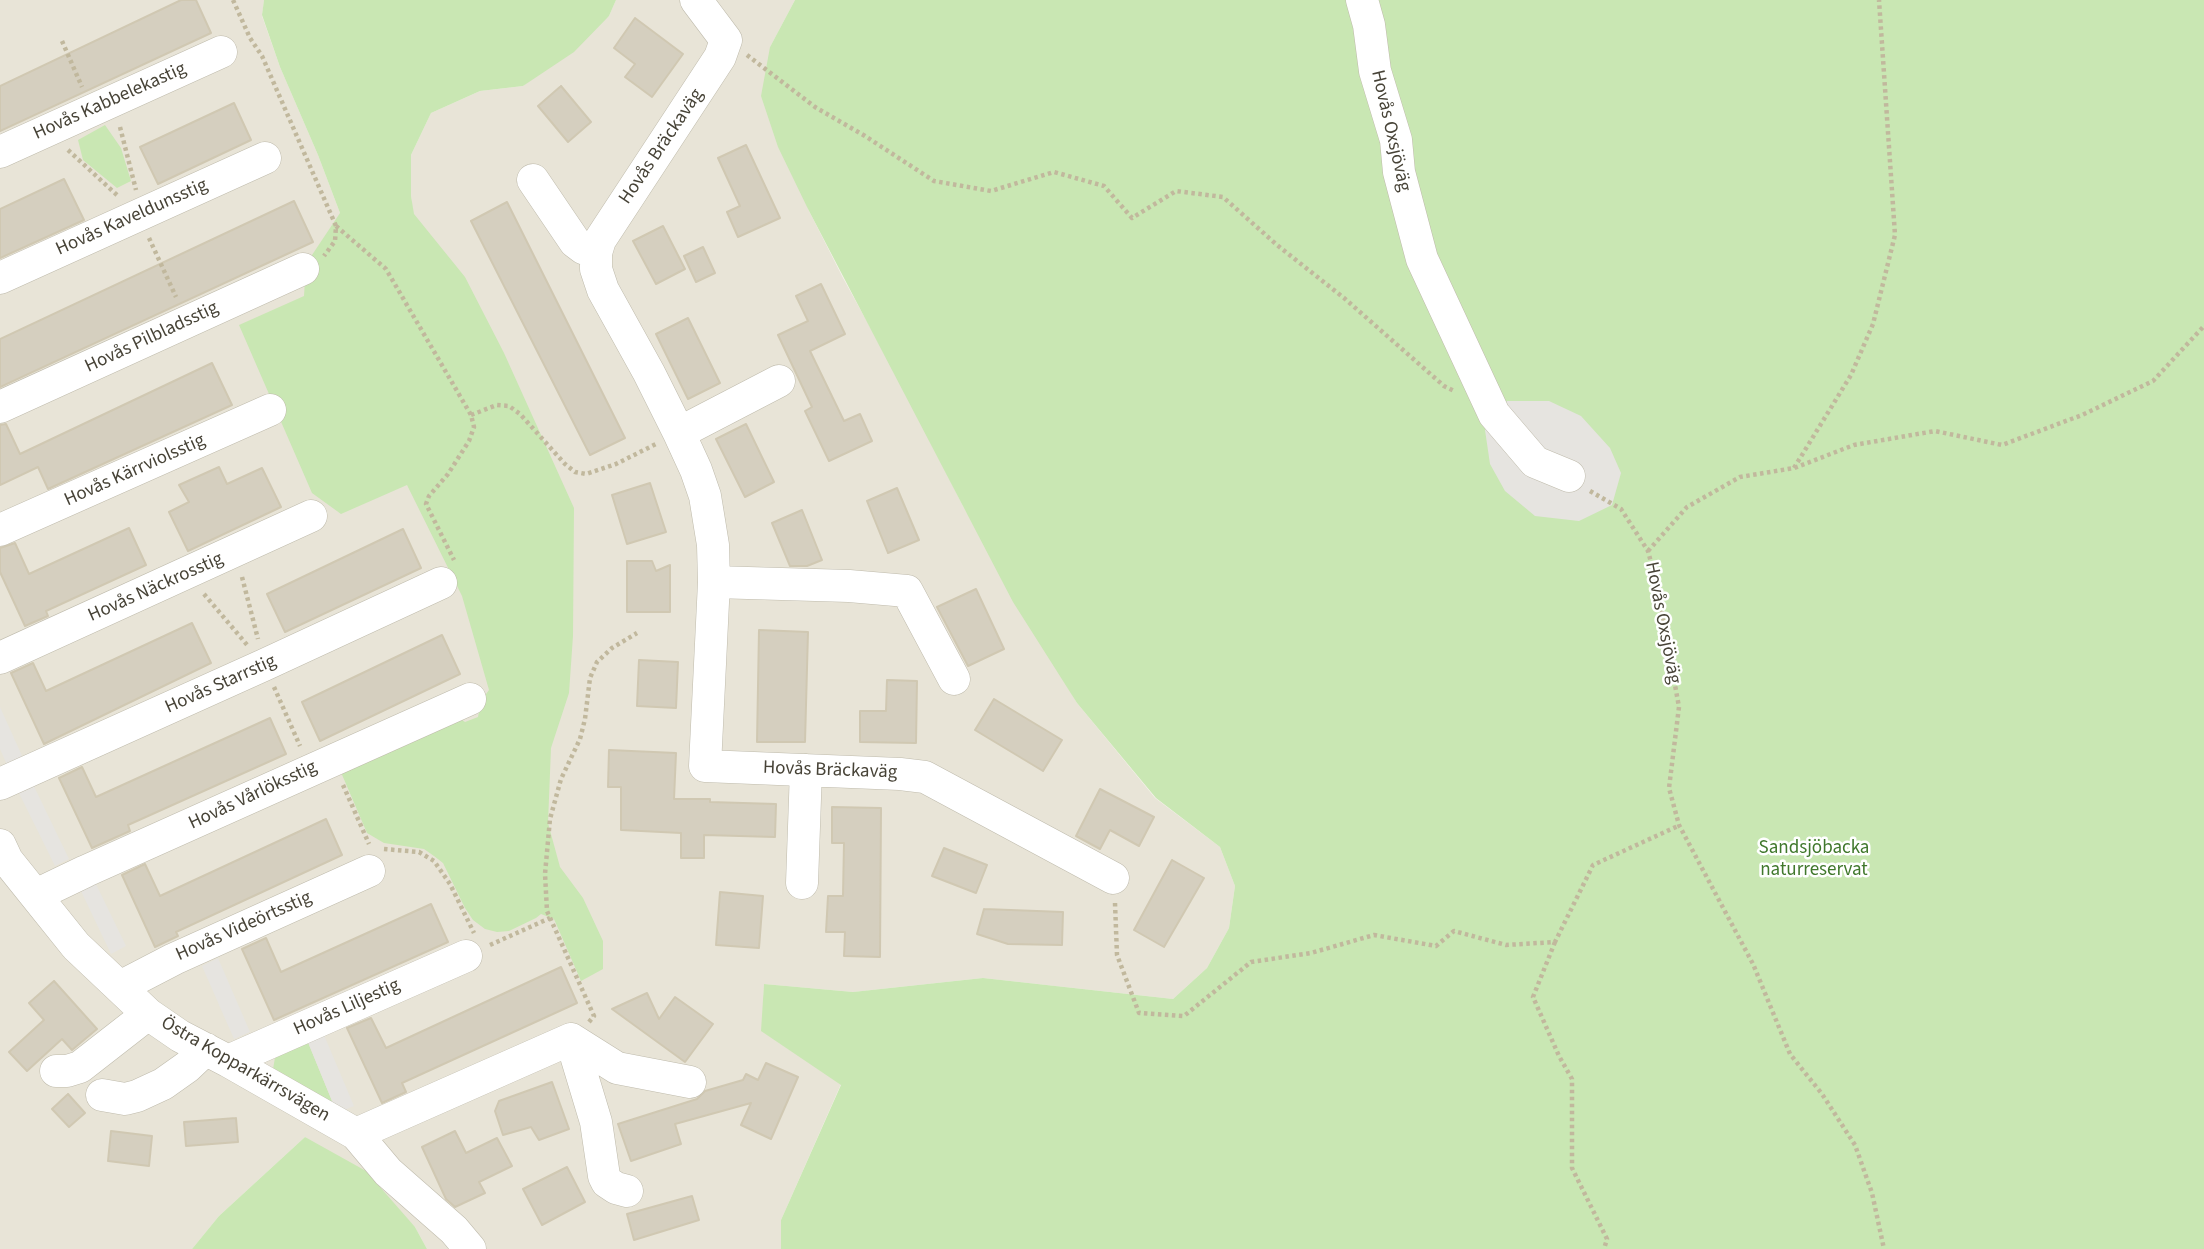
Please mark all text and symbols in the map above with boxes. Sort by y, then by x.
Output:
street label: Hovås Kabbelekastig [30,58,190,146]
street label: Hovås Oxsjöväg [1365,68,1415,194]
street label: Hovås Bräckaväg [615,85,709,209]
street label: Hovås Kaveldunsstig [53,174,211,262]
street label: Hovås Pilbladsstig [82,297,222,379]
street label: Hovås Kärrviolsstig [61,430,209,512]
street label: Hovås Näckrosstig [85,548,227,628]
street label: Hovås Oxsjöväg [1639,560,1685,686]
street label: Hovås Starrstig [162,650,280,720]
street label: Hovås Vårlöksstig [185,756,321,836]
street label: Hovås Bräckaväg [762,757,898,785]
park label: Sandsjöbacka naturreservat [1759,838,1869,882]
street label: Hovås Videörtsstig [173,887,315,967]
street label: Hovås Liljestig [290,974,404,1042]
street label: Östra Kopparkärrsvägen [156,1012,334,1128]

